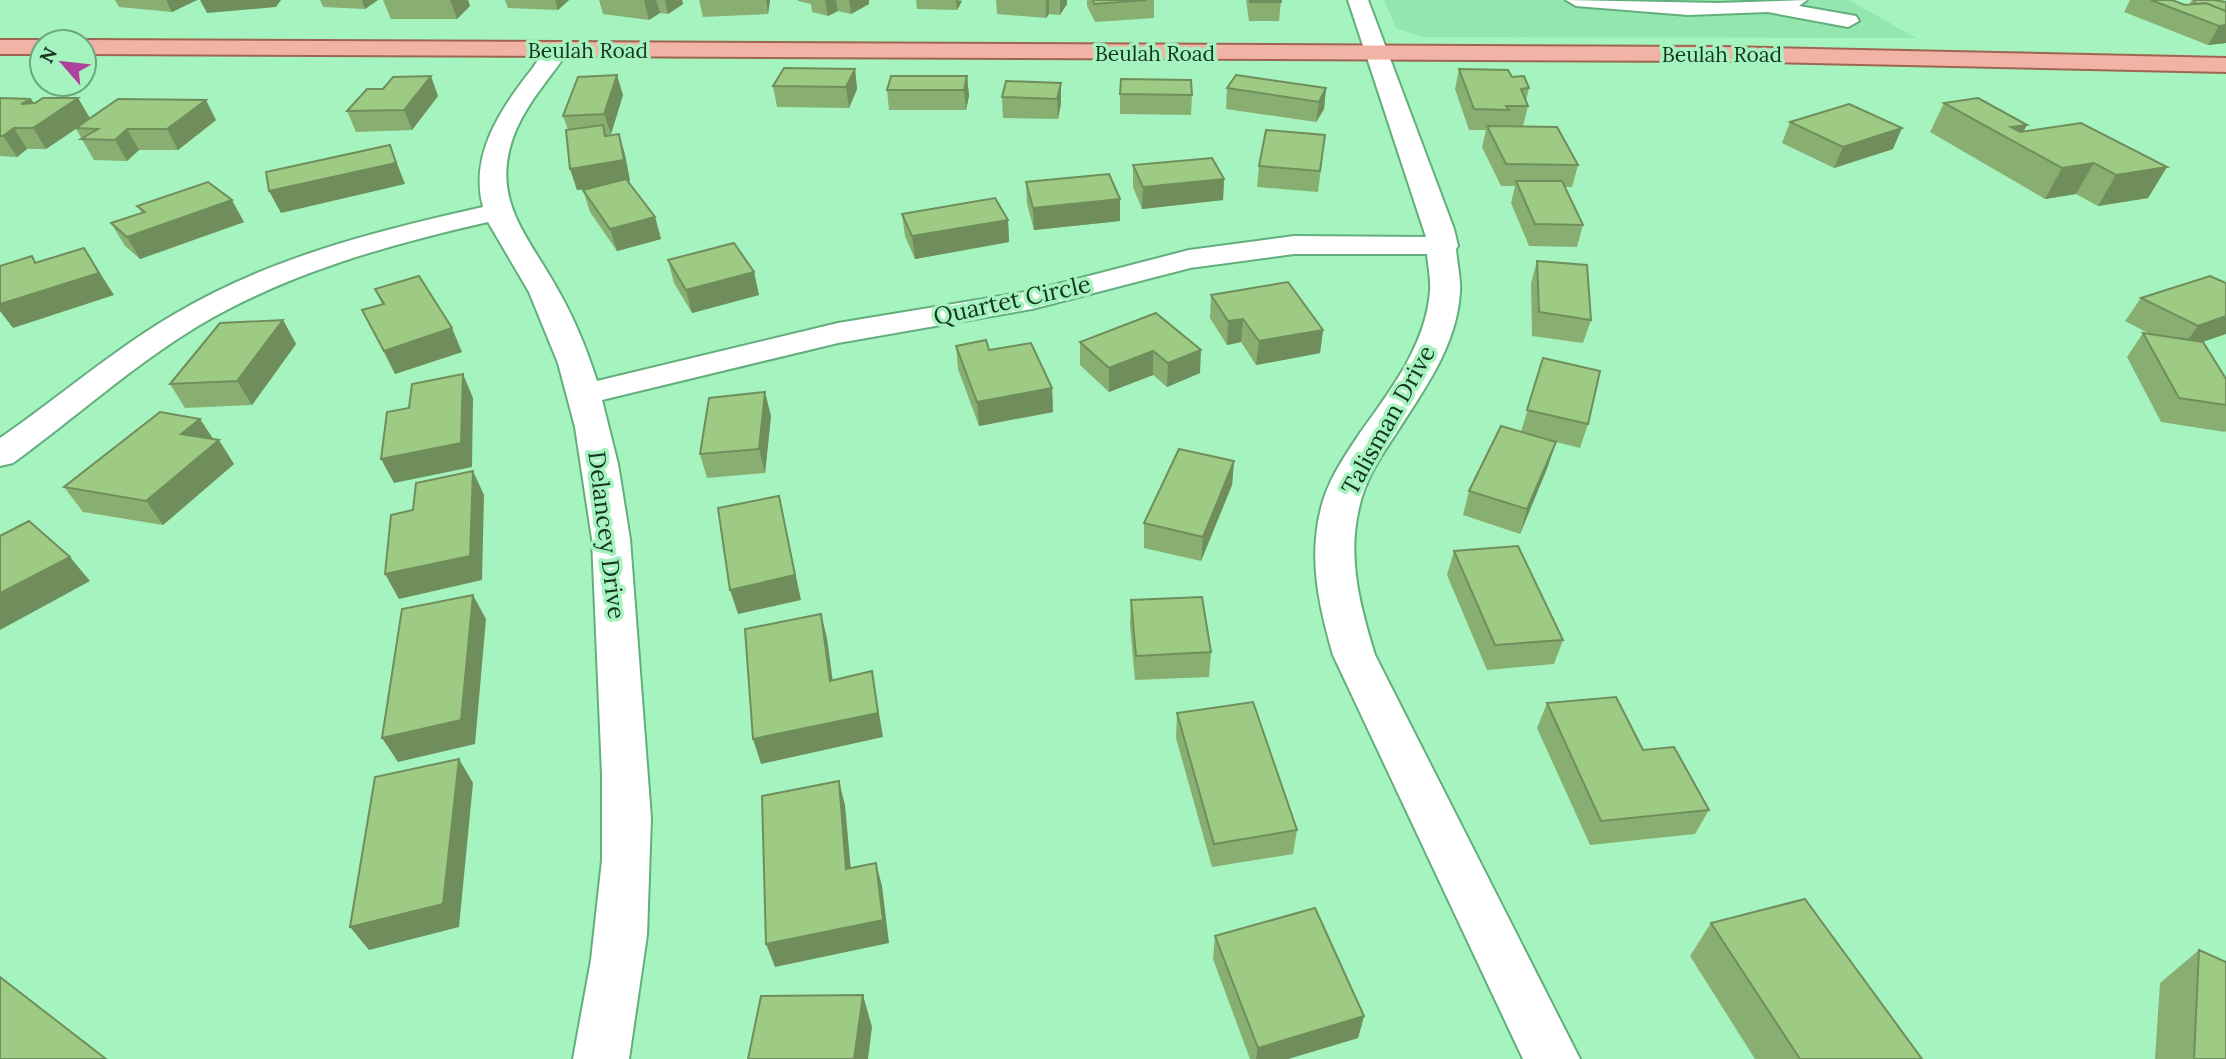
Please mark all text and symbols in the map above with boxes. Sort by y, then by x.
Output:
north arrow [28,28,98,98]
street label: Beulah Road [528,37,648,64]
street label: Beulah Road [1095,40,1215,67]
street label: Beulah Road [1662,41,1782,68]
text: N [34,43,62,67]
street label: Quartet Circle [930,268,1094,332]
street label: Talisman Drive [1334,340,1442,500]
street label: Delancey Drive [581,449,633,621]

